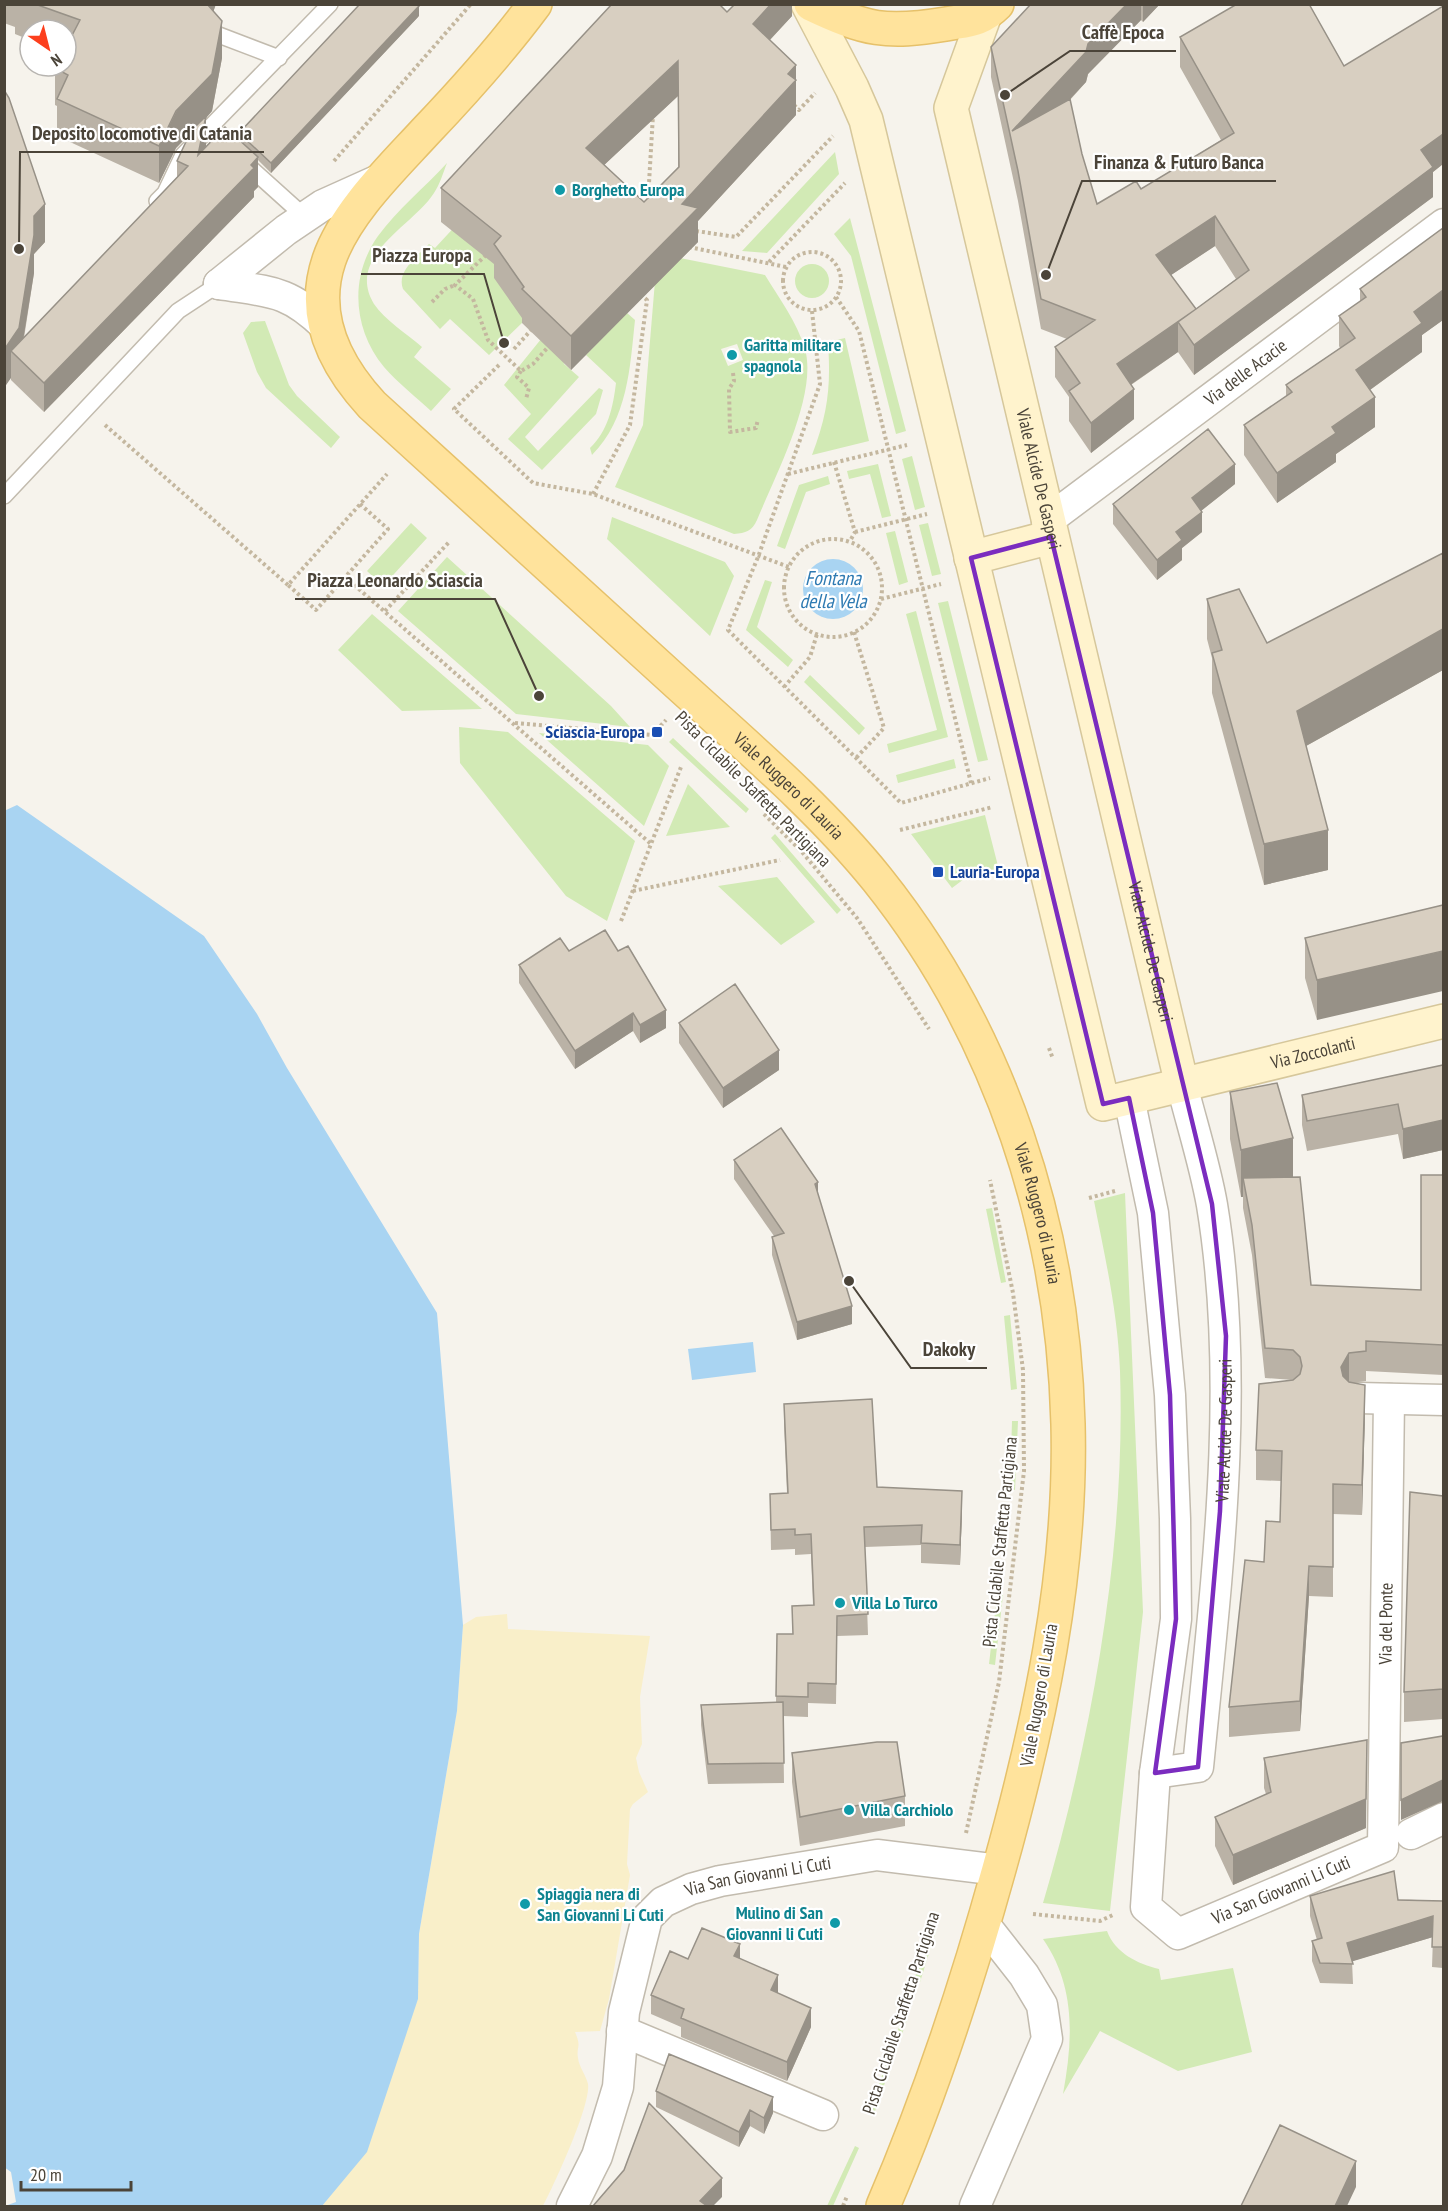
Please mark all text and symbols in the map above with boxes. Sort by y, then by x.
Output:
callout: Caffè Epoca [1070,13,1176,51]
north arrow [18,18,78,78]
text: Caffè Epoca [1082,19,1164,45]
text: N [47,50,66,71]
callout: Deposito locomotive di Catania [20,114,264,152]
text: Deposito locomotive di Catania [32,120,252,146]
callout: Finanza & Futuro Banca [1082,143,1276,181]
text: Finanza & Futuro Banca [1094,149,1264,175]
place label: Borghetto Europa [572,178,684,201]
marker: Borghetto Europa [553,183,567,197]
callout: Piazza Europa [361,236,484,274]
text: Piazza Europa [372,242,472,268]
place label: Garitta militare spagnola [744,333,842,377]
street label: Via delle Acacie [1199,334,1291,411]
marker: Garitta militare spagnola [725,348,739,362]
street label: Viale Alcide De Gasperi [1011,405,1067,551]
callout: Piazza Leonardo Sciascia [295,561,495,599]
water label: Fontana della Vela [799,565,868,614]
text: Piazza Leonardo Sciascia [307,567,483,593]
street label: Pista Ciclabile Staffetta Partigiana [670,706,836,872]
place label: Sciascia-Europa [545,720,645,743]
marker: Sciascia-Europa [650,725,664,739]
street label: Viale Ruggero di Lauria [728,727,849,844]
place label: Lauria-Europa [950,860,1040,883]
marker: Lauria-Europa [931,865,945,879]
street label: Viale Alcide De Gasperi [1123,878,1179,1024]
street label: Via Zoccolanti [1267,1031,1357,1074]
street label: Viale Ruggero di Lauria [1009,1139,1066,1286]
callout: Dakoky [911,1330,987,1368]
text: Dakoky [923,1336,976,1362]
street label: Viale Alcide De Gasperi [1210,1359,1237,1504]
street label: Pista Ciclabile Staffetta Partigiana [977,1436,1022,1648]
street label: Via del Ponte [1373,1582,1398,1666]
place label: Villa Lo Turco [851,1591,938,1614]
marker: Villa Lo Turco [833,1596,847,1610]
street label: Viale Ruggero di Lauria [1014,1622,1062,1769]
place label: Villa Carchiolo [860,1798,953,1821]
marker: Villa Carchiolo [842,1803,856,1817]
street label: Via San Giovanni Li Cuti [1207,1850,1354,1930]
street label: Via San Giovanni Li Cuti [680,1851,833,1902]
place label: Spiaggia nera di San Giovanni Li Cuti [537,1882,664,1926]
marker: Spiaggia nera di San Giovanni Li Cuti [518,1897,532,1911]
place label: Mulino di San Giovanni li Cuti [726,1901,823,1945]
street label: Pista Ciclabile Staffetta Partigiana [857,1909,944,2117]
marker: Mulino di San Giovanni li Cuti [828,1916,842,1930]
scale bar [21,2154,130,2192]
text: 20 m [30,2163,62,2186]

